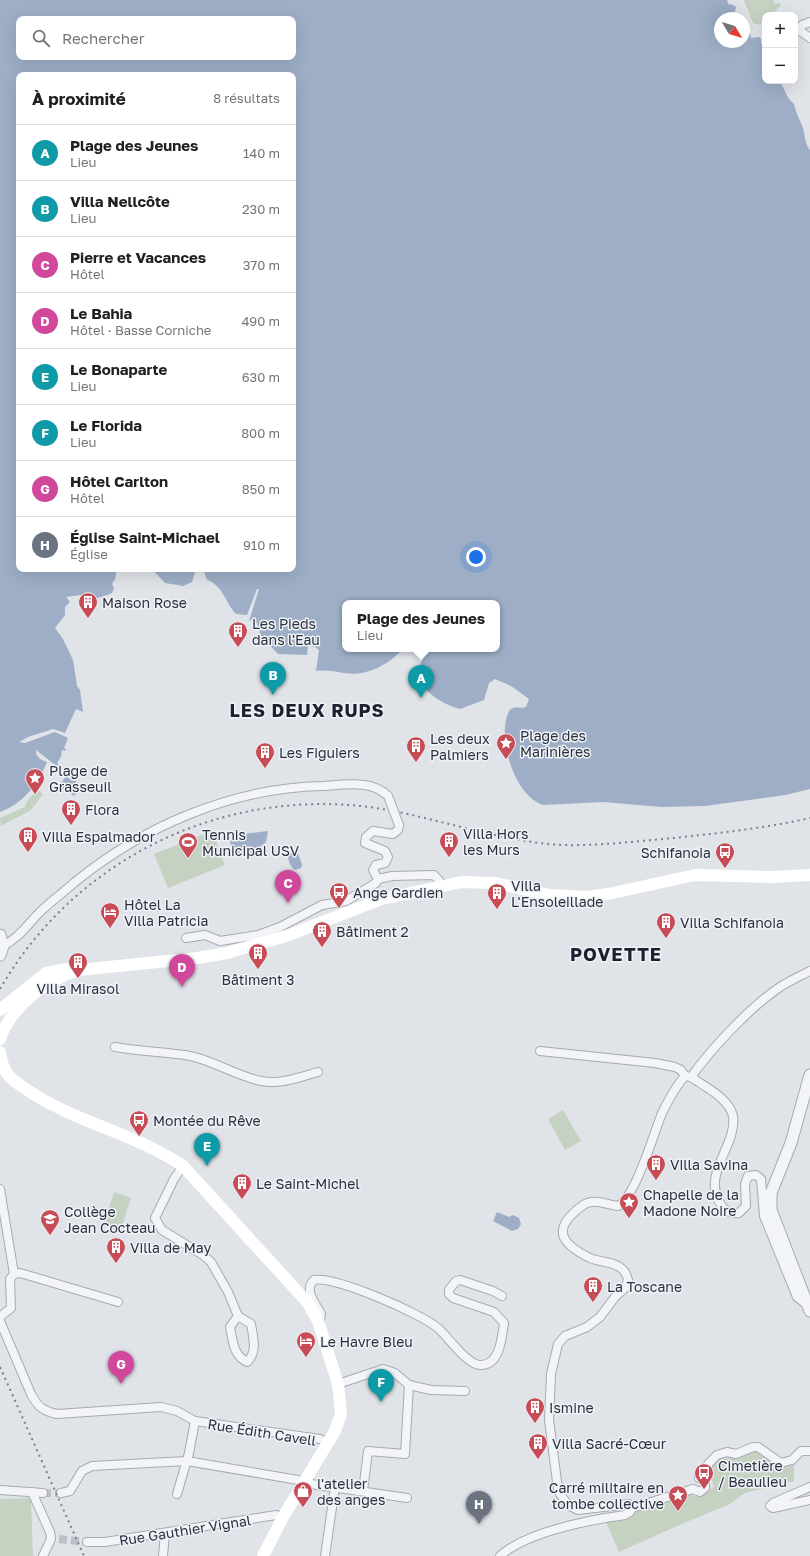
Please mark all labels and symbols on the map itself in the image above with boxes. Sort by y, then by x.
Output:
north arrow [714,12,750,48]
your location [466,547,486,567]
building icon: Maison Rose [77,591,99,619]
place label: Maison Rose [102,594,187,611]
place label: Les Pieds dans l'Eau [252,615,320,648]
building icon: Les Pieds dans l'Eau [227,620,249,648]
pin: B [260,662,286,695]
pin: A [408,665,434,698]
district label: LES DEUX RUPS [229,699,385,721]
place label: Plage des Marinières [520,727,591,760]
place label: Les deux Palmiers [430,730,490,763]
place icon: Plage des Marinières [495,732,517,760]
building icon: Les deux Palmiers [405,735,427,763]
building icon: Les Figuiers [254,741,276,769]
place label: Les Figuiers [279,744,360,761]
place label: Plage de Grasseuil [49,762,112,795]
place icon: Plage de Grasseuil [24,767,46,795]
building icon: Flora [60,798,82,826]
place label: Flora [85,801,119,818]
building icon: Villa Espalmador [17,825,39,853]
place label: Villa Hors les Murs [463,825,528,858]
place label: Tennis Municipal USV [202,826,300,859]
place label: Villa Espalmador [42,828,156,845]
building icon: Villa Hors les Murs [438,830,460,858]
sports icon: Tennis Municipal USV [177,831,199,859]
bus stop icon: Schifanoia [714,841,736,869]
place label: Schifanoia [641,844,711,861]
pin: C [275,870,301,903]
place label: Villa L'Ensoleillade [511,877,603,910]
bus stop icon: Ange Gardien [328,881,350,909]
building icon: Villa L'Ensoleillade [486,882,508,910]
place label: Ange Gardien [353,884,443,901]
place label: Hôtel La Villa Patricia [124,896,208,929]
hotel icon: Hôtel La Villa Patricia [99,901,121,929]
building icon: Villa Schifanoia [655,911,677,939]
place label: Villa Schifanoia [680,914,784,931]
building icon: Bâtiment 2 [311,920,333,948]
place label: Bâtiment 2 [336,923,409,940]
building icon: Bâtiment 3 [247,942,269,970]
district label: POVETTE [570,943,662,965]
building icon: Villa Mirasol [67,951,89,979]
pin: D [169,954,195,987]
place label: Bâtiment 3 [222,971,294,988]
place label: Villa Mirasol [37,980,119,997]
bus stop icon: Montée du Rêve [128,1109,150,1137]
place label: Montée du Rêve [153,1112,261,1129]
pin: E [194,1133,220,1166]
building icon: Villa Savina [645,1153,667,1181]
place label: Villa Savina [670,1156,748,1173]
building icon: Le Saint-Michel [231,1172,253,1200]
place label: Le Saint-Michel [256,1175,360,1192]
place label: Chapelle de la Madone Noire [643,1186,739,1219]
place icon: Chapelle de la Madone Noire [618,1191,640,1219]
place label: Collège Jean Cocteau [64,1203,156,1236]
school or university icon: Collège Jean Cocteau [39,1208,61,1236]
building icon: Villa de May [105,1236,127,1264]
place label: Villa de May [130,1239,211,1256]
building icon: La Toscane [582,1275,604,1303]
place label: La Toscane [607,1278,682,1295]
hotel icon: Le Havre Bleu [295,1330,317,1358]
place label: Le Havre Bleu [320,1333,413,1350]
pin: G [108,1351,134,1384]
pin: F [368,1369,394,1402]
building icon: Ismine [524,1396,546,1424]
place label: Ismine [549,1399,594,1416]
street label: Rue Édith Cavell [207,1415,317,1449]
building icon: Villa Sacré-Cœur [527,1432,549,1460]
place label: Villa Sacré-Cœur [552,1435,667,1452]
place label: Cimetière / Beaulieu [718,1457,787,1490]
bus stop icon: Cimetière / Beaulieu [693,1462,715,1490]
place label: l'atelier des anges [317,1475,385,1508]
place label: Carré militaire en tombe collective [549,1479,664,1512]
shop icon: l'atelier des anges [292,1480,314,1508]
place icon: Carré militaire en tombe collective [667,1484,689,1512]
pin: H [466,1491,492,1524]
street label: Rue Gauthier Vignal [118,1511,252,1549]

